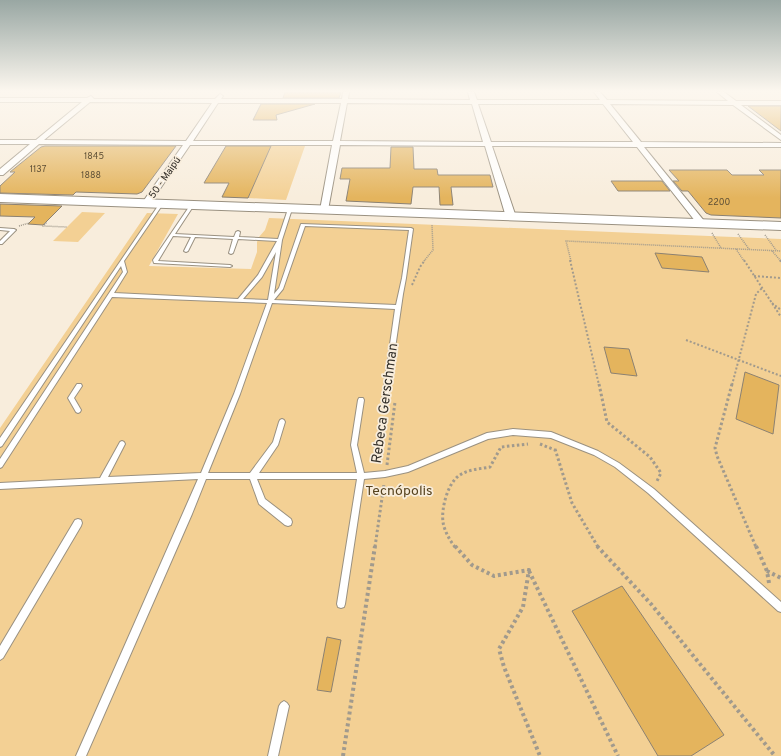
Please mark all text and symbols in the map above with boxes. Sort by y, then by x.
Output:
house number: 1845 [84,151,104,162]
street label: 50 - Maipú [146,154,184,201]
house number: 1137 [30,164,47,175]
house number: 1888 [81,170,101,181]
house number: 2200 [708,197,730,208]
street label: Rebeca Gerschman [369,342,402,464]
park label: Tecnópolis [365,483,433,500]

